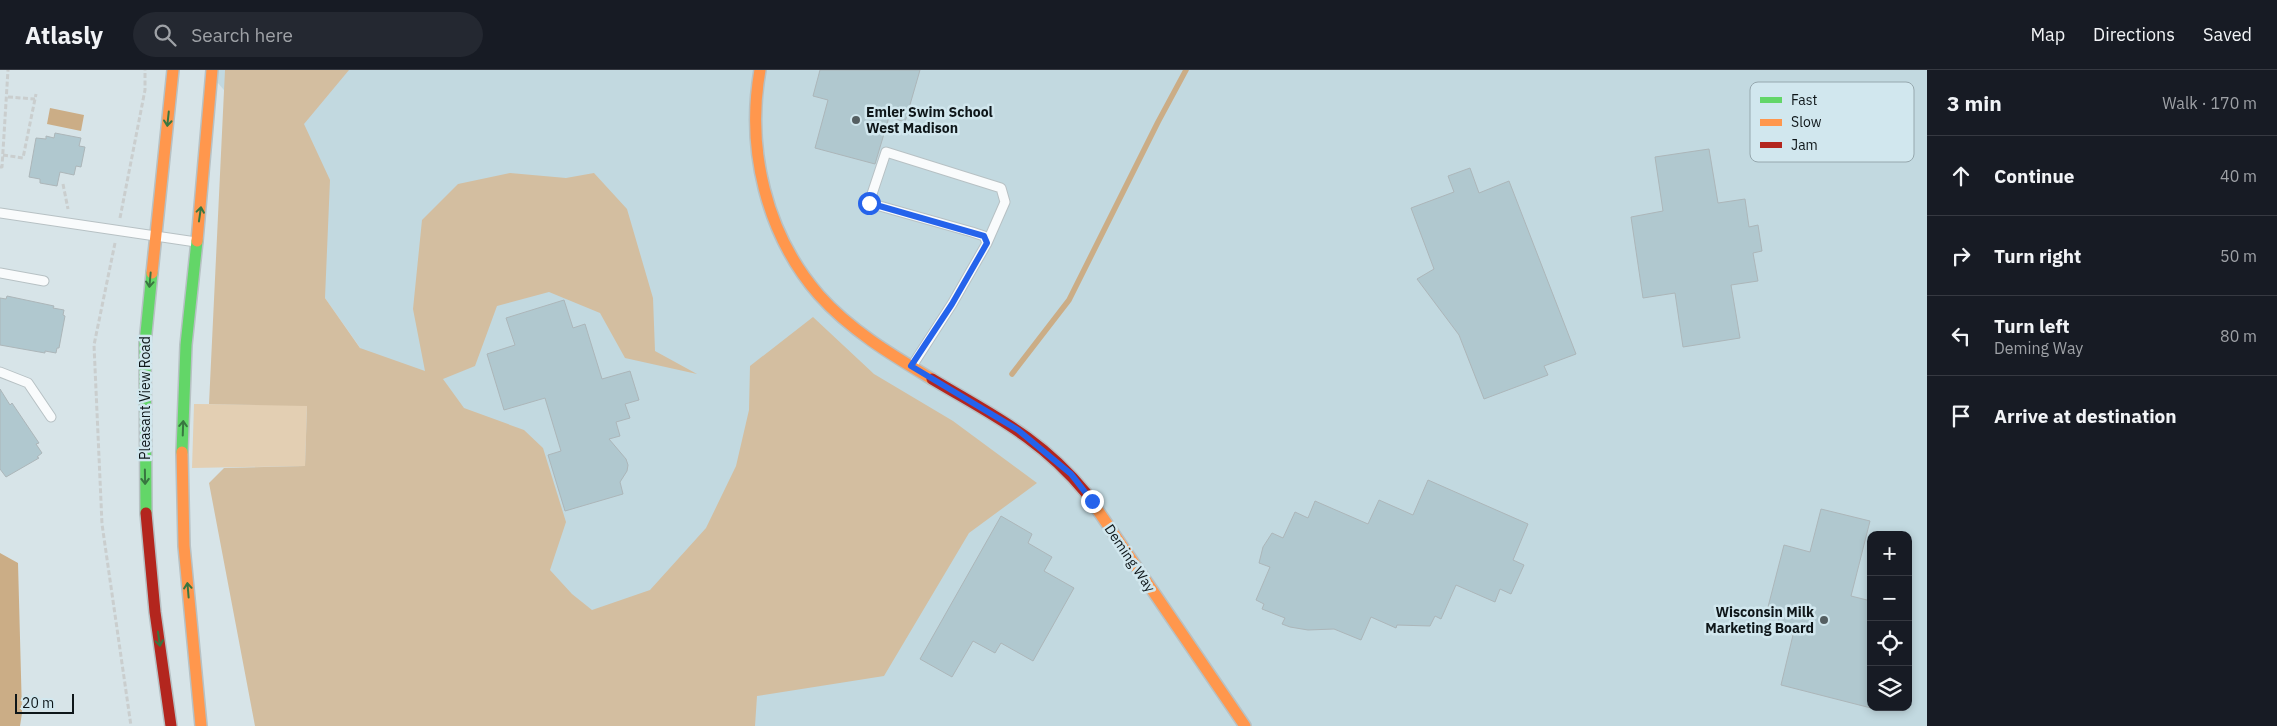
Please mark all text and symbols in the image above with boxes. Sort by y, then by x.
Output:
search box [133,12,483,57]
text: Atlasly [25,19,103,51]
icon: search [151,21,179,49]
text: Search here [191,23,293,47]
text: Map [2030,23,2065,46]
text: Directions [2093,23,2175,46]
text: Saved [2203,23,2252,46]
legend [1750,82,1914,162]
text: 3 min [1947,89,2002,117]
text: Fast [1791,91,1817,109]
text: Walk · 170 m [2162,93,2257,113]
place label: Emler Swim School West Madison [866,103,993,137]
one-way arrow [164,110,173,126]
text: Slow [1791,113,1822,131]
marker: Emler Swim School West Madison [850,114,862,126]
text: Jam [1791,136,1818,154]
icon: ahead [1947,162,1975,190]
text: Continue [1994,164,2074,188]
text: 40 m [2220,166,2257,186]
route start [858,192,881,215]
one-way arrow [195,206,205,222]
icon: right [1947,242,1975,270]
text: Turn right [1994,244,2081,268]
text: 50 m [2220,246,2257,266]
one-way arrow [145,272,155,288]
text: Turn left [1994,314,2070,338]
icon: left [1947,322,1975,350]
text: 80 m [2220,326,2257,346]
street label: Pleasant View Road [136,336,154,460]
text: Deming Way [1994,338,2083,358]
icon: arrive [1947,402,1975,430]
text: Arrive at destination [1994,404,2177,428]
one-way arrow [178,420,188,436]
one-way arrow [141,469,150,485]
route end [1081,490,1104,513]
street label: Deming Way [1101,521,1159,595]
map controls [1867,531,1912,711]
button: + [1867,531,1912,576]
button: − [1867,576,1912,621]
one-way arrow [183,583,192,599]
place label: Wisconsin Milk Marketing Board [1705,603,1815,637]
marker: Wisconsin Milk Marketing Board [1818,614,1830,626]
button: locate [1867,621,1912,666]
one-way arrow [154,631,164,647]
button: layers [1867,666,1912,711]
scale bar [15,691,74,714]
text: 20 m [22,694,54,712]

